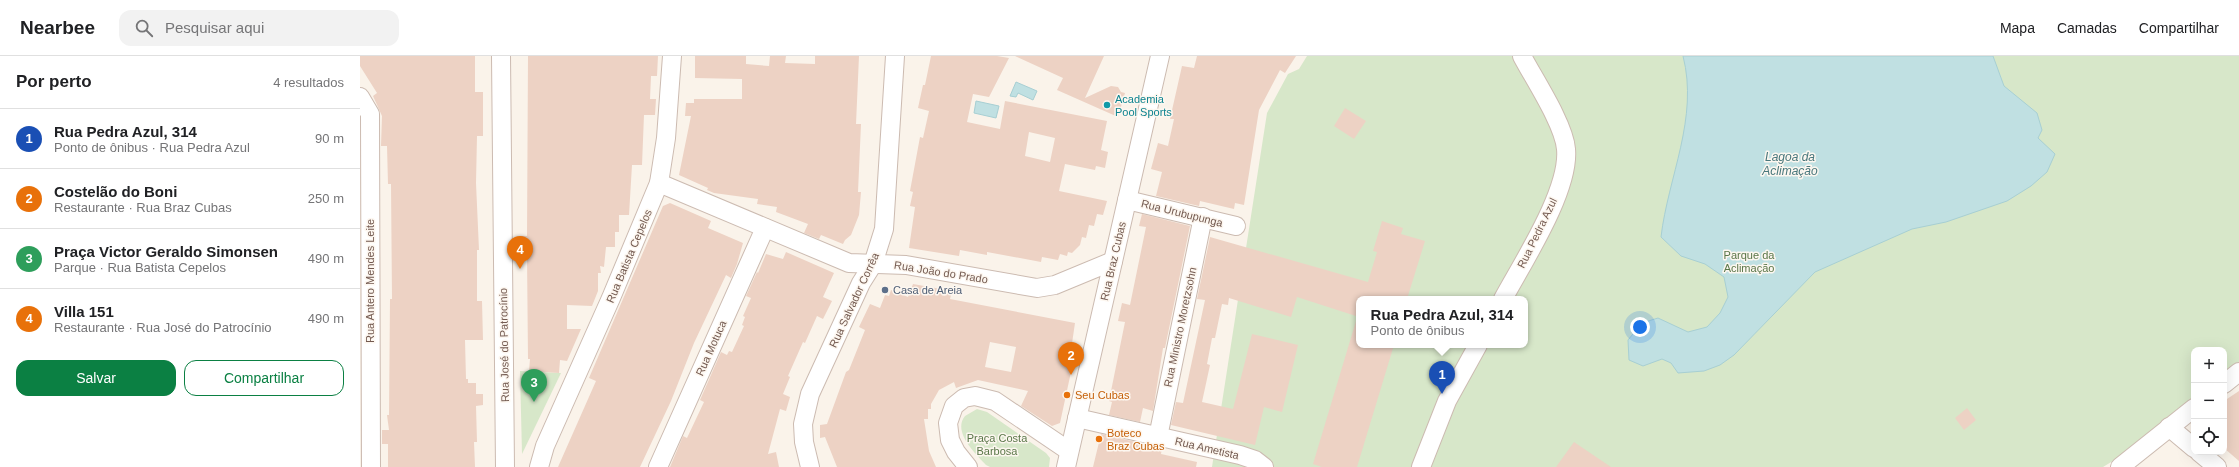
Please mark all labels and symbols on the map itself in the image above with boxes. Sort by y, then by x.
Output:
place label: Academia Pool Sports [1115,93,1172,118]
marker: Academia Pool Sports [1102,100,1112,110]
water label: Lagoa da Aclimação [1761,150,1818,178]
street label: Rua Pedra Azul [1515,196,1559,270]
street label: Rua Urubupunga [1140,197,1225,229]
street label: Rua Batista Cepelos [604,207,654,304]
street label: Rua Antero Mendes Leite [364,219,376,343]
street label: Rua Braz Cubas [1098,220,1128,302]
pin: 4 [507,236,533,269]
park label: Parque da Aclimação [1724,249,1775,274]
street label: Rua Salvador Corrêa [827,250,882,349]
street label: Rua João do Prado [893,259,989,285]
street label: Rua Ministro Moretzsohn [1161,266,1199,388]
place label: Casa de Areia [893,284,963,296]
marker: Casa de Areia [880,285,890,295]
street label: Rua José do Patrocínio [497,288,511,402]
your location [1630,317,1650,337]
street label: Rua Motuca [693,318,729,378]
pin: 2 [1058,342,1084,375]
pin: 1 [1429,361,1455,394]
pin: 3 [521,369,547,402]
place label: Seu Cubas [1075,389,1130,401]
marker: Seu Cubas [1062,390,1072,400]
place label: Boteco Braz Cubas [1107,427,1165,452]
park label: Praça Costa Barbosa [967,432,1028,457]
marker: Boteco Braz Cubas [1094,434,1104,444]
street label: Rua Ametista [1174,435,1241,461]

